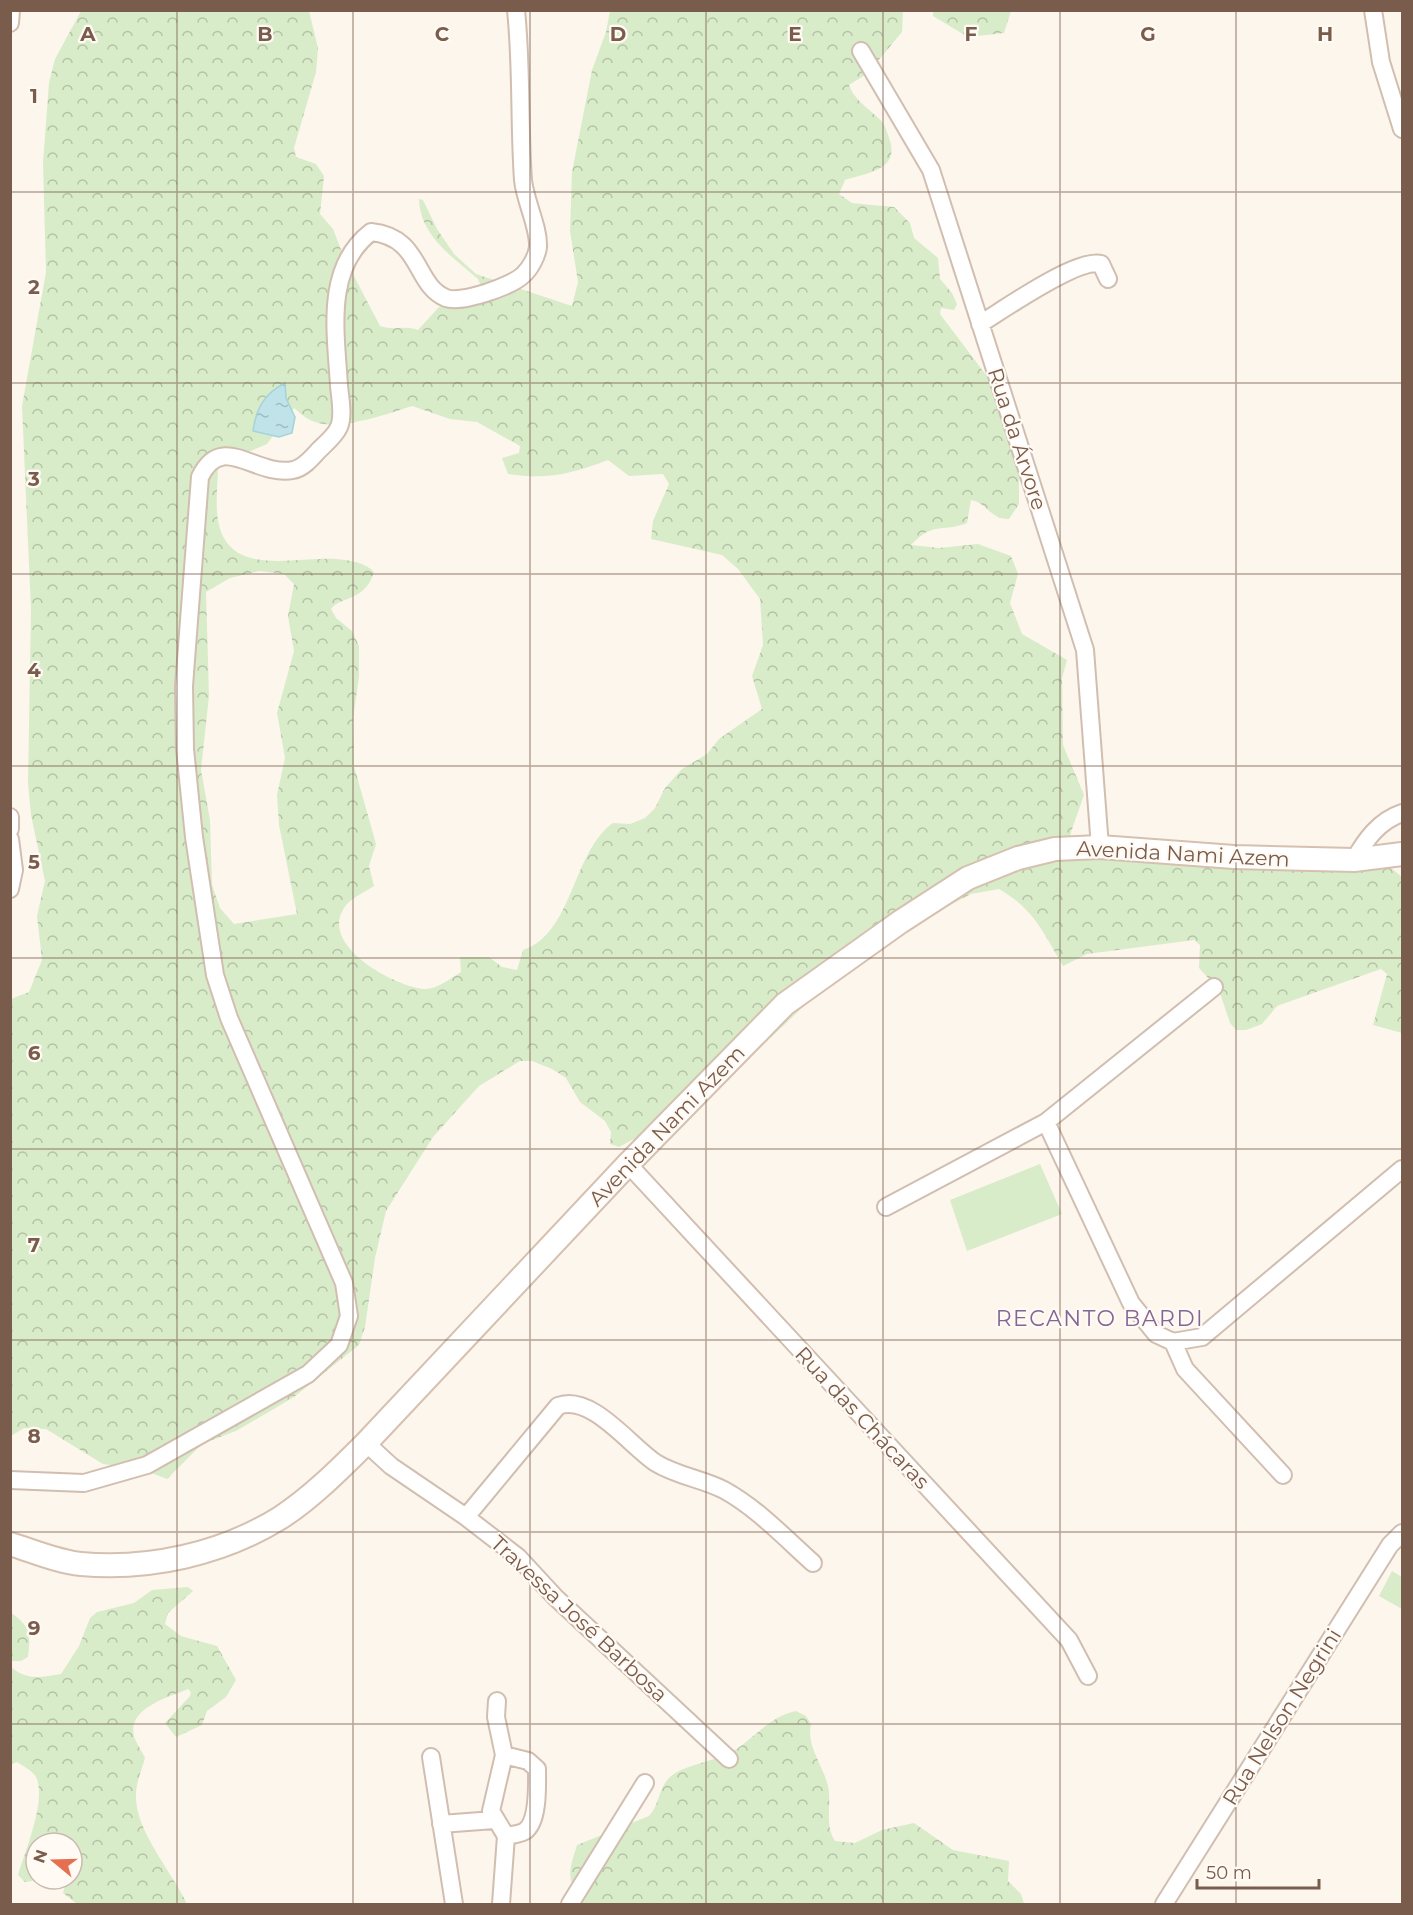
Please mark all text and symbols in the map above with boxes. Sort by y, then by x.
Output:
text: A [79,22,96,46]
text: B [257,22,273,46]
text: C [435,22,450,46]
text: D [610,22,626,46]
text: E [788,22,802,46]
text: F [965,22,978,46]
text: G [1140,22,1156,46]
text: H [1317,22,1333,46]
text: 1 [30,84,38,108]
text: 2 [28,275,40,299]
street label: Rua da Árvore [983,365,1052,513]
text: 3 [27,467,40,491]
text: 4 [27,658,41,682]
street label: Avenida Nami Azem [1076,835,1290,872]
text: 5 [28,850,40,874]
street label: Avenida Nami Azem [583,1040,750,1211]
text: 6 [28,1041,41,1065]
text: 7 [28,1233,40,1257]
district label: RECANTO BARDI [996,1305,1204,1332]
street label: Rua das Chácaras [790,1341,935,1494]
text: 8 [27,1424,41,1448]
street label: Travessa José Barbosa [486,1530,673,1707]
text: 9 [28,1616,40,1640]
street label: Rua Nelson Negrini [1217,1624,1346,1810]
north arrow [24,1831,84,1891]
text: N [29,1847,51,1865]
scale bar [1197,1852,1318,1890]
text: 50 m [1206,1862,1252,1884]

